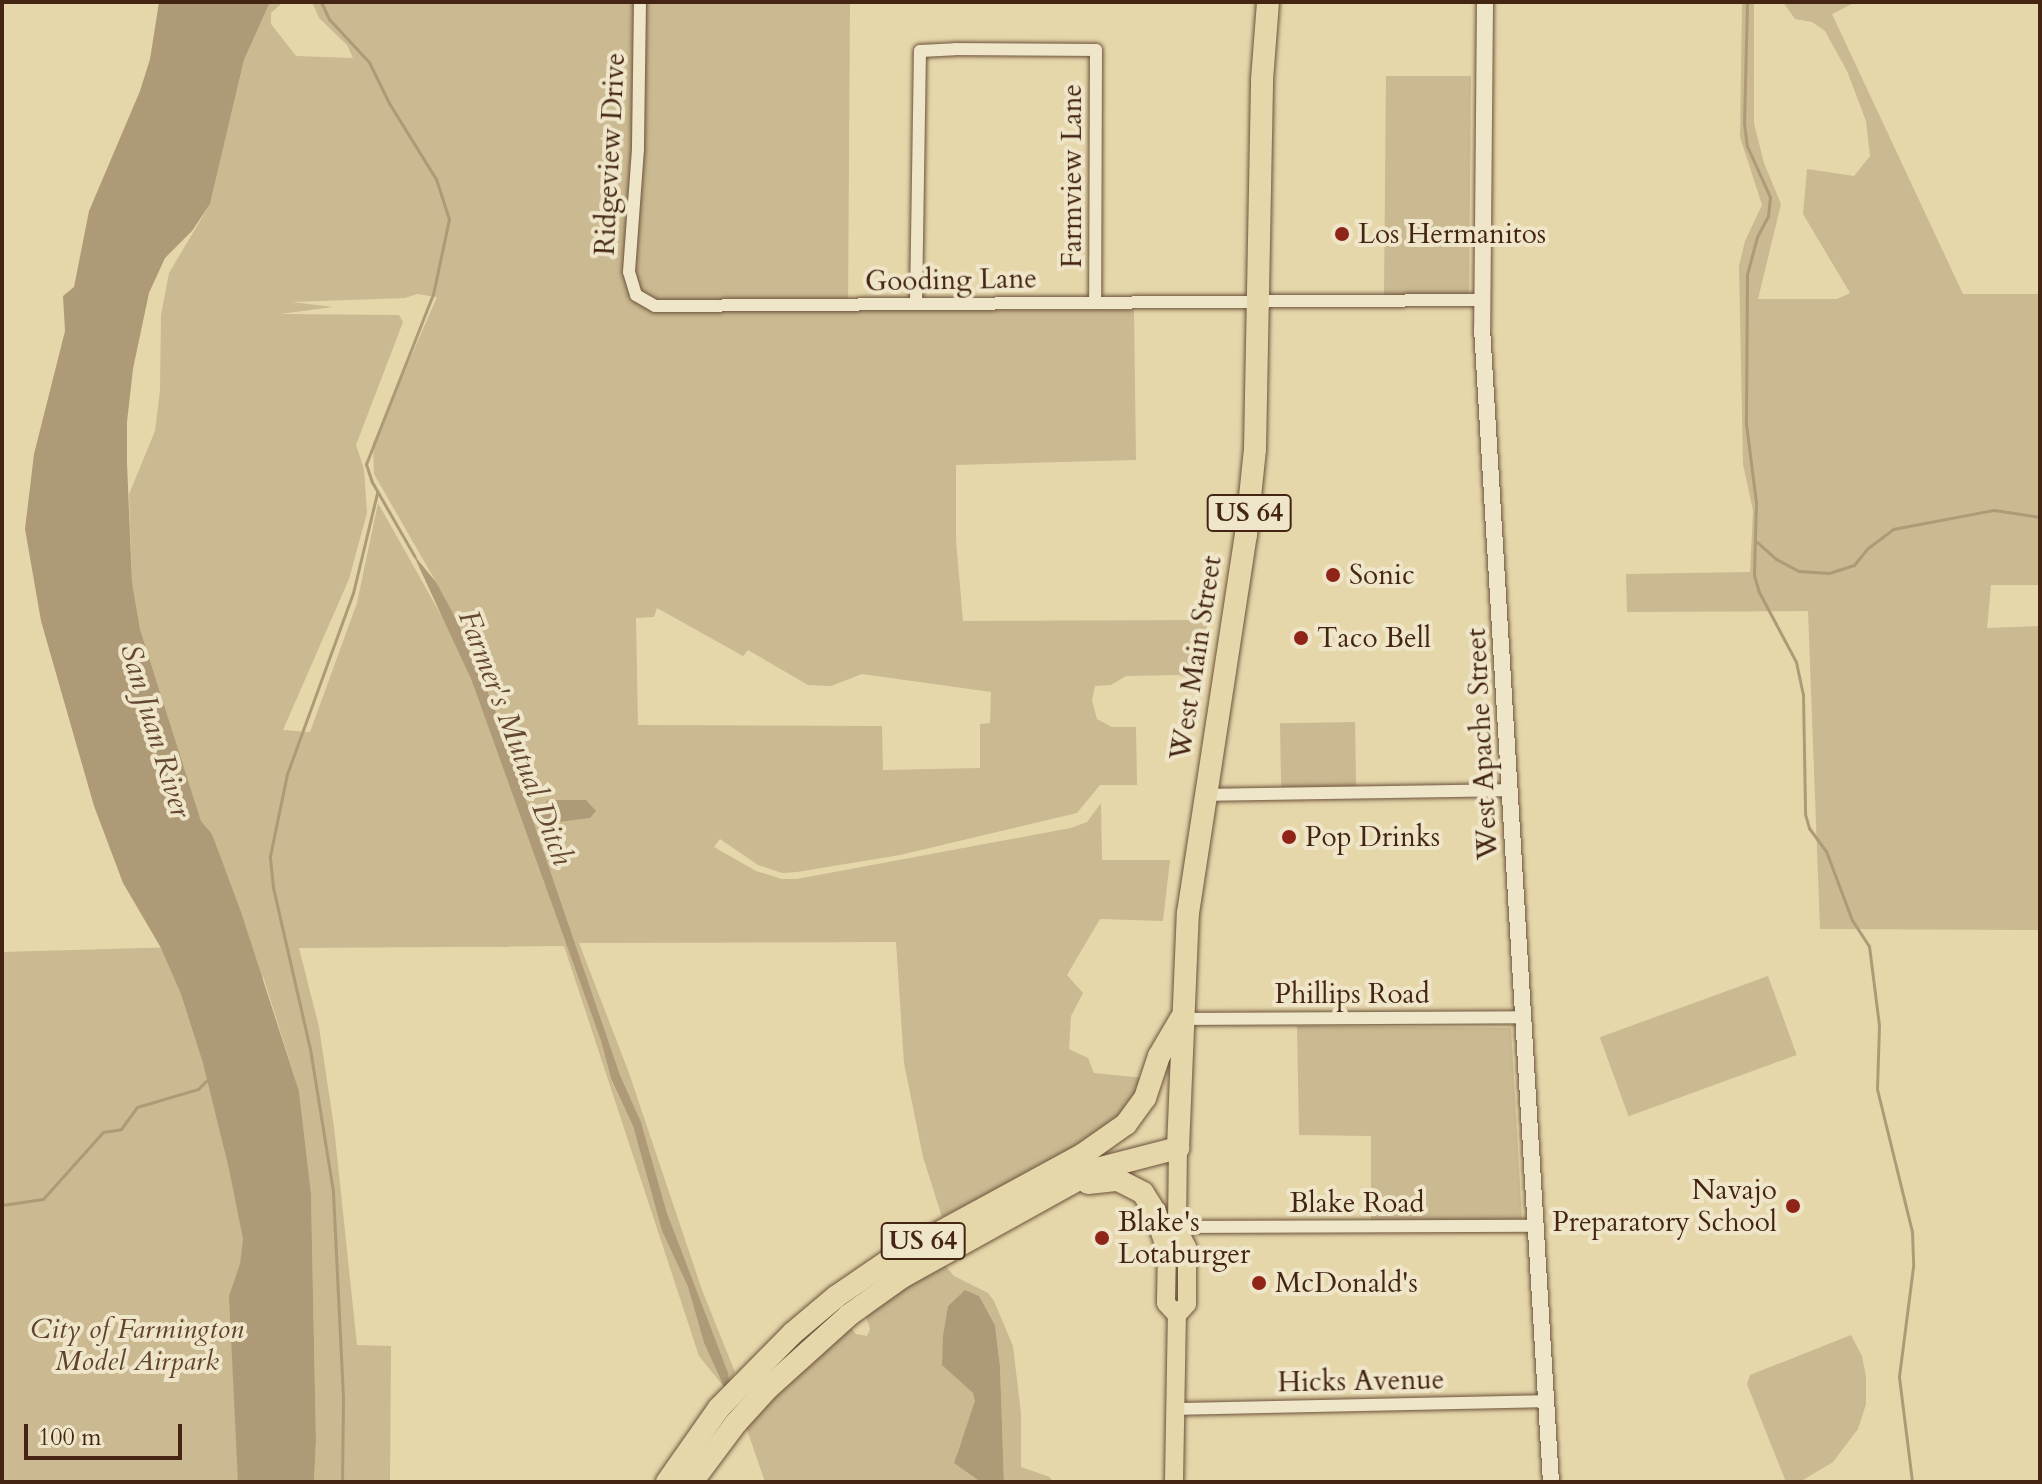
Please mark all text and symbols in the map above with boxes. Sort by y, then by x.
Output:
street label: Ridgeview Drive [588,52,632,256]
street label: Farmview Lane [1055,84,1089,268]
place label: Los Hermanitos [1358,217,1546,251]
marker: Los Hermanitos [1333,225,1351,243]
street label: Gooding Lane [865,262,1037,298]
road number: US 64 [1205,491,1293,535]
street label: West Main Street [1163,553,1229,763]
place label: Sonic [1349,558,1415,592]
marker: Sonic [1324,566,1342,584]
water label: Farmer's Mutual Ditch [450,605,580,871]
place label: Taco Bell [1317,621,1431,655]
street label: West Apache Street [1459,627,1505,861]
marker: Taco Bell [1292,629,1310,647]
water label: San Juan River [112,640,198,822]
place label: Pop Drinks [1305,820,1440,854]
marker: Pop Drinks [1280,828,1298,846]
street label: Phillips Road [1274,977,1430,1011]
place label: Navajo Preparatory School [1552,1173,1777,1239]
street label: Blake Road [1289,1186,1425,1220]
marker: Navajo Preparatory School [1784,1197,1802,1215]
place label: Blake's Lotaburger [1118,1205,1250,1271]
road number: US 64 [879,1219,967,1263]
marker: Blake's Lotaburger [1093,1229,1111,1247]
place label: McDonald's [1275,1266,1418,1300]
marker: McDonald's [1250,1274,1268,1292]
park label: City of Farmington Model Airpark [30,1312,244,1378]
street label: Hicks Avenue [1277,1363,1445,1399]
scale bar [28,1408,186,1458]
text: 100 m [38,1421,102,1454]

